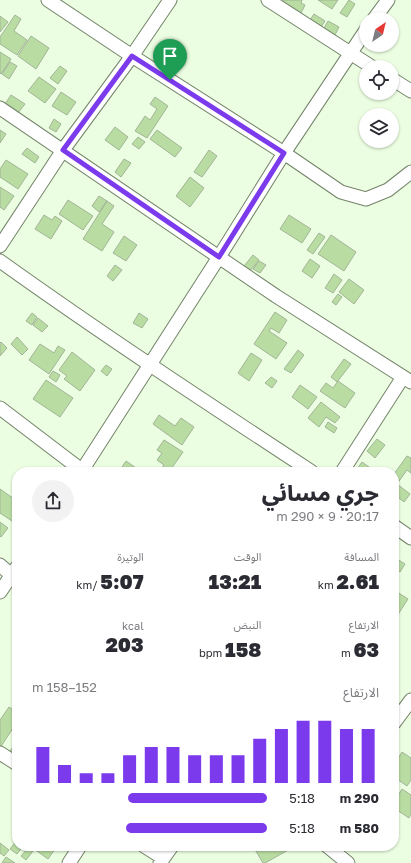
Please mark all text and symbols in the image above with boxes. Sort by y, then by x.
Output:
north arrow [359,12,399,52]
map controls [359,12,399,148]
pin [153,39,187,80]
icon: arrive [159,45,181,67]
button: locate [359,60,399,100]
button: layers [359,108,399,148]
text: جري مسائي [262,479,379,506]
button: share [32,480,74,522]
text: 20:17 · 9 × 290 m [276,508,379,524]
text: الوتيرة [117,550,144,563]
text: الوقت [234,550,261,563]
text: المسافة [344,550,379,563]
text: 5:07 [100,569,144,593]
text: 13:21 [209,569,261,593]
text: 2.61 [336,569,379,593]
text: /km [76,578,100,591]
text: km [318,578,336,591]
text: النبض [233,618,261,631]
text: الارتفاع [349,618,379,631]
text: kcal [122,619,144,632]
text: 203 [105,632,144,656]
text: 158 [225,637,261,661]
text: 63 [353,637,379,661]
text: bpm [199,646,225,659]
text: m [341,646,353,659]
text: 152–158 m [32,679,97,695]
text: الارتفاع [343,684,379,700]
text: 5:18 [289,790,315,806]
text: 290 m [340,790,379,806]
text: 5:18 [289,820,315,836]
text: 580 m [340,820,379,836]

